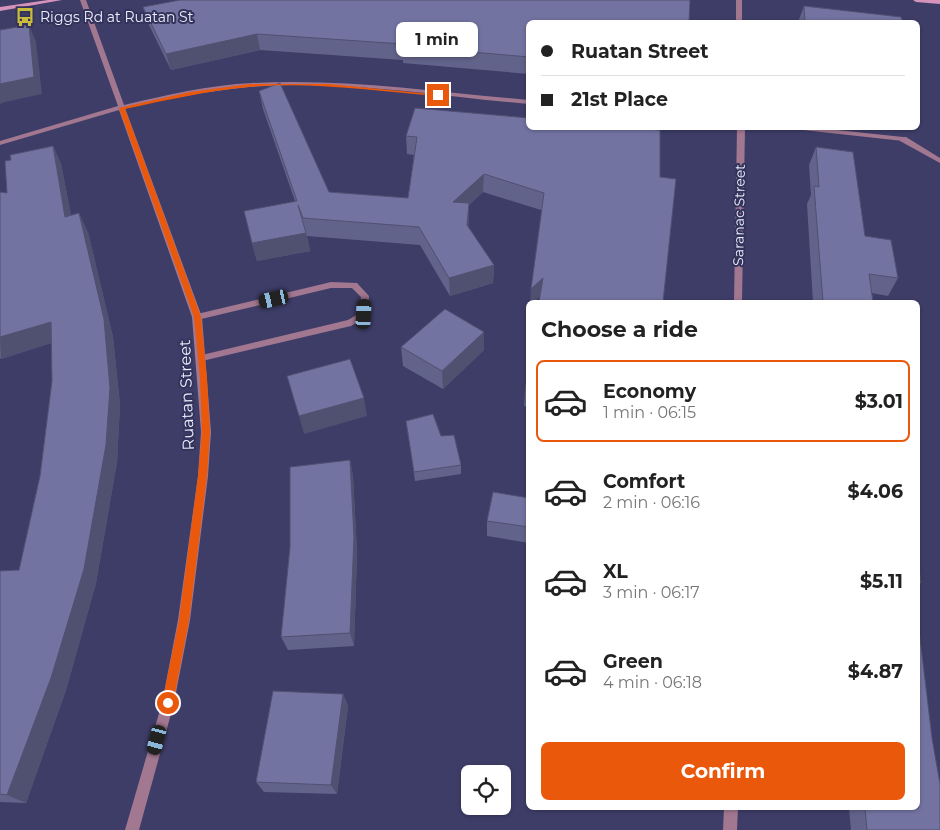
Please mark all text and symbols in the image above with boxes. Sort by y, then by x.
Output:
bus stop icon: Riggs Rd at Ruatan St [14,6,36,28]
place label: Riggs Rd at Ruatan St [40,8,194,26]
callout: 1 min [397,22,479,58]
text: 1 min [415,30,459,49]
text: Ruatan Street [571,40,709,63]
route end [427,84,449,106]
text: 21st Place [571,88,668,111]
street label: Saranac Street [729,164,749,266]
car [257,288,290,310]
car [355,299,372,329]
text: Choose a ride [541,316,698,343]
street label: Ruatan Street [175,339,198,451]
icon: car [543,379,588,424]
text: Economy [603,380,696,403]
text: $3.01 [855,390,903,413]
text: 1 min · 06:15 [603,403,696,422]
icon: car [543,469,588,514]
text: Comfort [603,470,685,493]
text: $4.06 [847,480,903,503]
text: 2 min · 06:16 [603,493,700,512]
icon: car [543,559,588,604]
text: XL [603,560,628,583]
text: $5.11 [860,570,903,593]
text: 3 min · 06:17 [603,583,700,602]
icon: car [543,649,588,694]
text: Green [603,650,663,673]
text: $4.87 [848,660,903,683]
text: 4 min · 06:18 [603,673,702,692]
route start [157,692,179,714]
car [145,724,168,756]
button: Confirm [541,742,905,800]
map controls [461,765,511,815]
button: locate [461,765,511,815]

